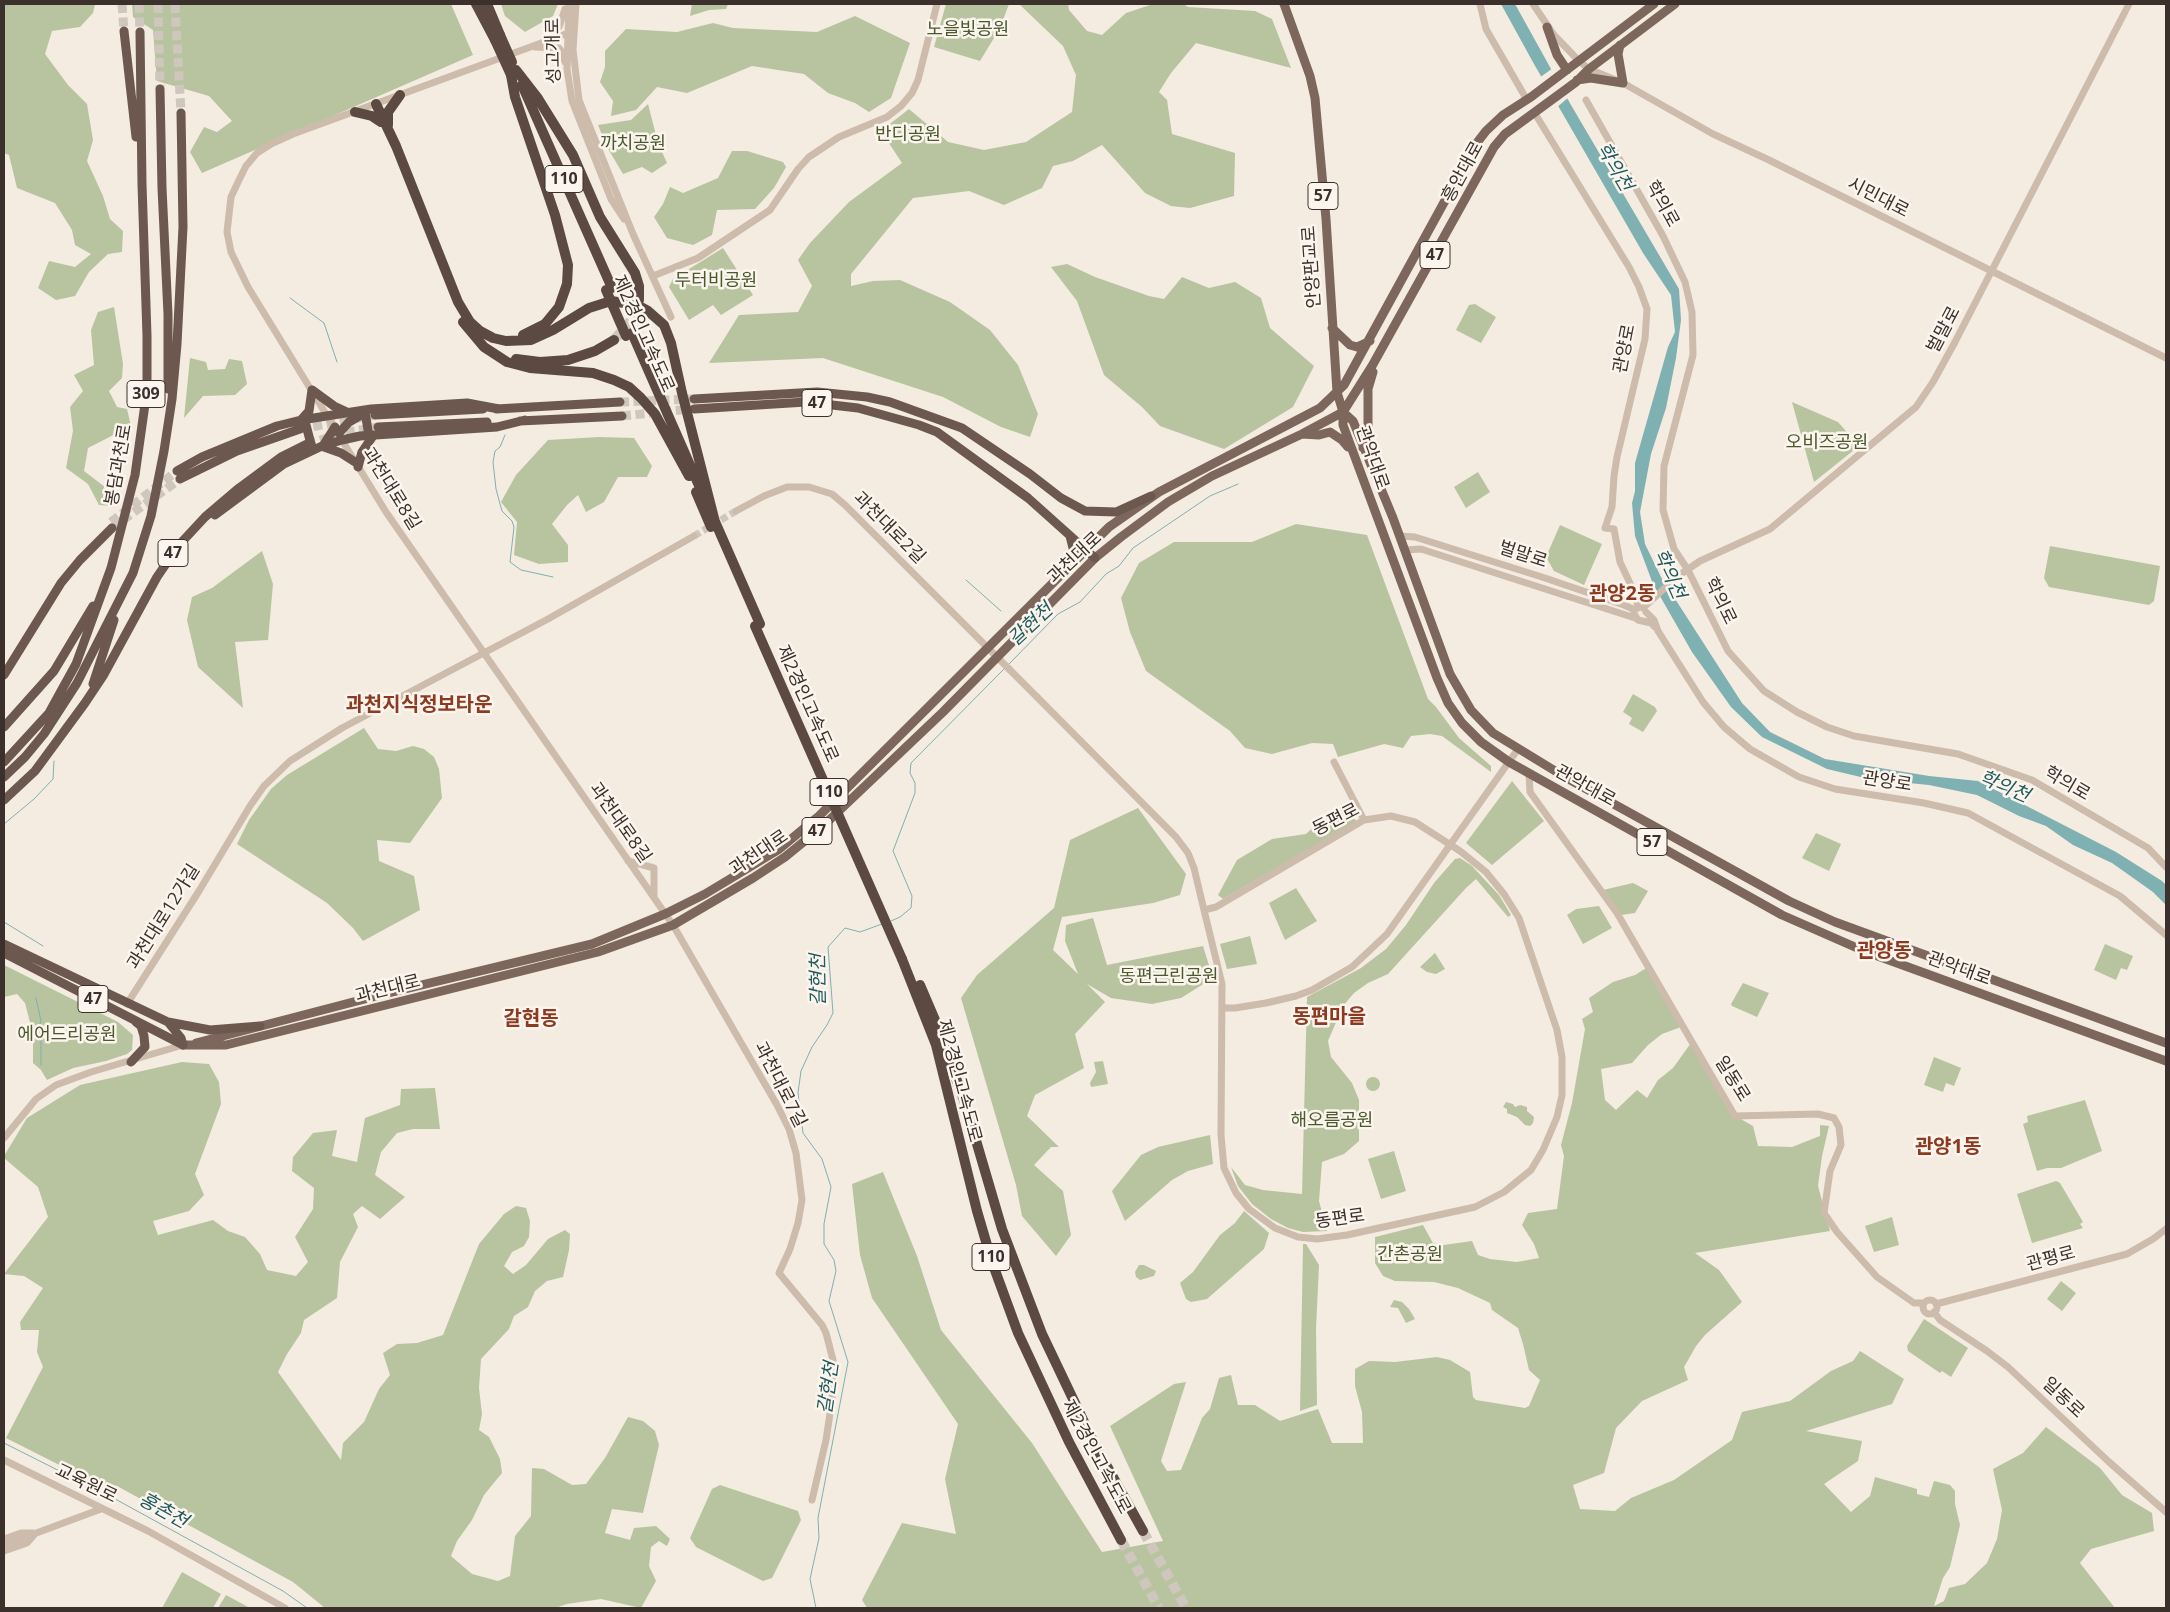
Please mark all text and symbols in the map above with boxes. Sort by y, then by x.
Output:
street label: 성고개로 [543,18,565,84]
park label: 노을빛공원 [927,19,1009,41]
park label: 반디공원 [875,124,941,146]
park label: 까치공원 [600,133,666,155]
street label: 흥안대로 [1437,138,1489,206]
water label: 학의천 [1591,139,1637,195]
road number: 110 [545,165,583,192]
street label: 시민대로 [1844,173,1912,223]
street label: 학의로 [1641,177,1683,231]
road number: 57 [1308,182,1338,210]
street label: 안양판교로 [1298,225,1326,309]
road number: 47 [1420,242,1450,268]
park label: 두터비공원 [675,270,757,292]
street label: 제2경인고속도로 [607,272,679,396]
street label: 벌말로 [1923,303,1965,357]
street label: 관양로 [1610,323,1640,375]
road number: 309 [127,380,165,408]
road number: 47 [802,389,832,416]
street label: 봉담과천로 [101,422,137,508]
street label: 관악대로 [1351,423,1393,493]
park label: 오비즈공원 [1786,432,1868,454]
street label: 과천대로8길 [357,444,425,534]
street label: 과천대로2길 [848,487,930,569]
street label: 과천대로 [1043,528,1107,588]
street label: 벌말로 [1496,537,1550,573]
road number: 47 [158,540,188,566]
water label: 학의천 [1648,545,1690,603]
street label: 학의로 [1699,574,1741,628]
district label: 관양2동 [1589,582,1655,606]
water label: 갈현천 [1004,599,1058,651]
street label: 제2경인고속도로 [771,642,843,766]
district label: 과천지식정보타운 [345,693,493,717]
street label: 관악대로 [1551,760,1619,812]
street label: 학의로 [2040,762,2094,806]
water label: 학의천 [1975,766,2033,808]
street label: 관양로 [1861,767,1913,797]
street label: 과천대로8길 [584,779,656,867]
road number: 110 [810,779,848,806]
street label: 동편로 [1309,799,1363,841]
road number: 47 [802,818,832,844]
street label: 과천대로 [726,826,792,880]
road number: 57 [1637,829,1667,856]
street label: 과천대로12가길 [123,860,205,974]
district label: 관양동 [1856,939,1912,963]
street label: 관악대로 [1924,948,1994,990]
water label: 갈현천 [807,954,831,1006]
park label: 동편근린공원 [1119,966,1219,988]
street label: 과천대로 [353,971,423,1007]
road number: 47 [78,986,108,1012]
district label: 동편마을 [1292,1005,1366,1029]
district label: 갈현동 [503,1007,559,1031]
street label: 제2경인고속도로 [932,1017,986,1145]
park label: 에어드리공원 [17,1024,117,1046]
street label: 과천대로7길 [749,1039,811,1131]
street label: 일동로 [1710,1052,1754,1106]
park label: 해오름공원 [1291,1110,1373,1132]
district label: 관양1동 [1915,1135,1981,1159]
street label: 동편로 [1314,1205,1366,1233]
street label: 관평로 [2024,1242,2078,1276]
road number: 110 [972,1244,1010,1270]
park label: 간촌공원 [1377,1244,1443,1266]
water label: 갈현천 [814,1360,844,1416]
street label: 일동로 [2037,1373,2089,1423]
street label: 제2경인고속도로 [1057,1396,1135,1518]
street label: 교육원로 [51,1460,121,1508]
water label: 홍촌천 [135,1488,191,1534]

